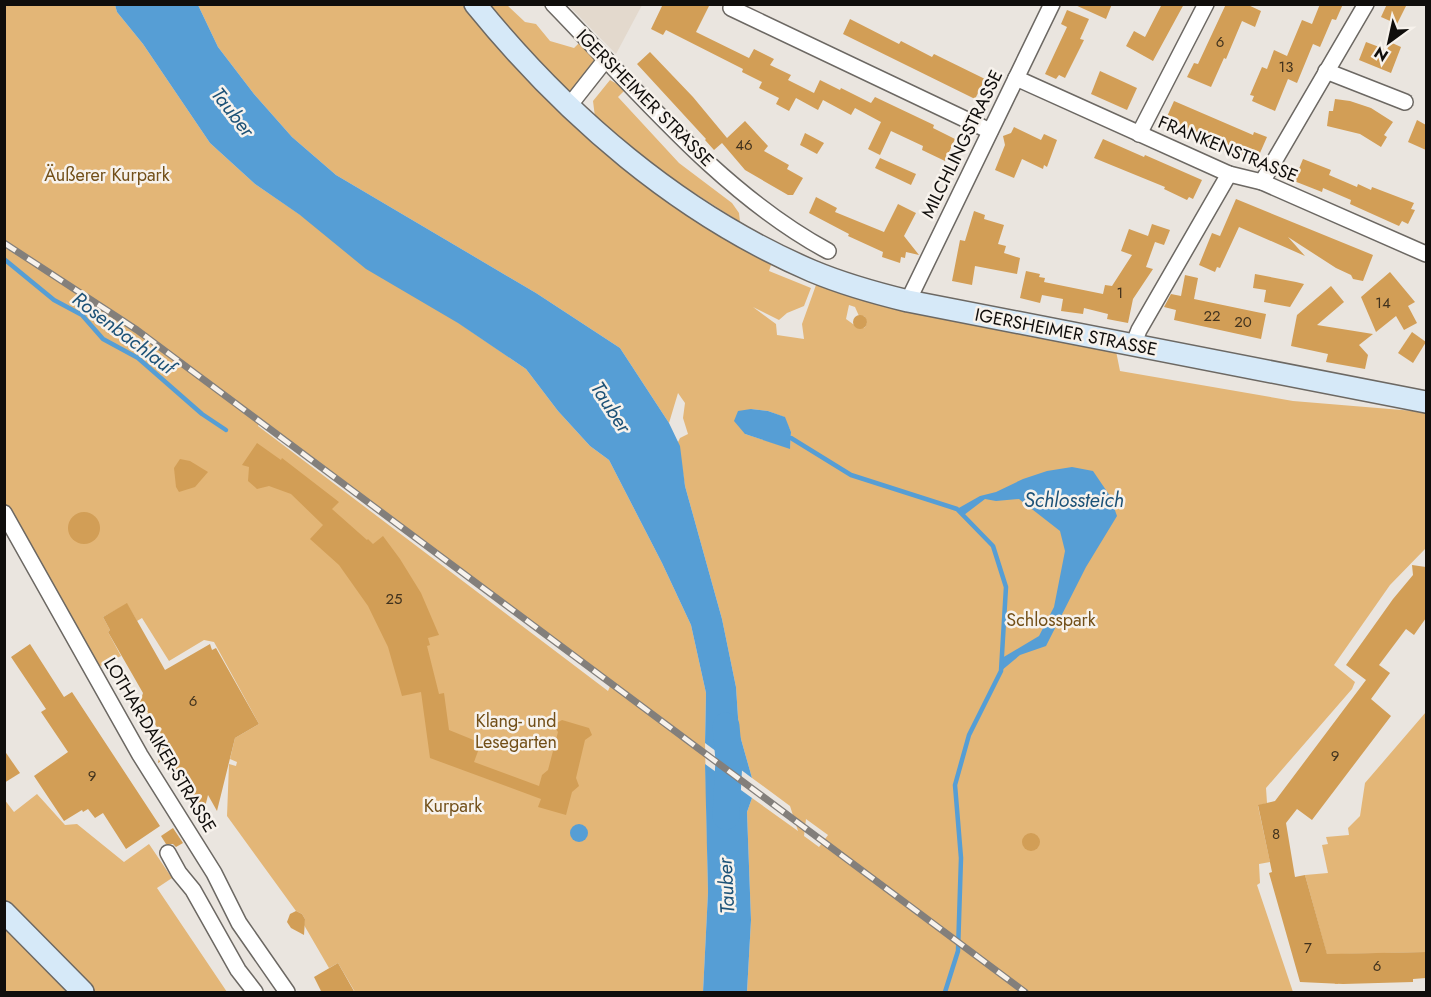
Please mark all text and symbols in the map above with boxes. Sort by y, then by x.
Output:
north arrow [1359,12,1419,72]
street label: IGERSHEIMER STRASSE [570,23,720,173]
house number: 6 [1216,31,1224,53]
text: N [1370,41,1393,67]
house number: 13 [1279,56,1293,78]
street label: MILCHLINGSTRASSE [915,66,1009,222]
water label: Tauber [204,81,262,144]
street label: FRANKENSTRASSE [1154,109,1302,189]
house number: 46 [735,134,753,156]
park label: Äußerer Kurpark [44,162,170,188]
house number: 1 [1117,282,1123,304]
water label: Rosenbachlauf [66,285,183,383]
house number: 14 [1375,292,1391,314]
street label: IGERSHEIMER STRASSE [973,302,1159,362]
house number: 22 [1203,305,1221,327]
house number: 20 [1234,311,1252,333]
water label: Tauber [583,376,639,440]
water label: Schlossteich [1024,486,1124,515]
house number: 25 [386,588,403,610]
park label: Schlosspark [1006,607,1096,633]
street label: LOTHAR-DAIKER-STRASSE [97,653,223,837]
house number: 6 [189,690,197,712]
park label: Klang- und Lesegarten [475,708,557,755]
house number: 9 [1331,745,1339,767]
house number: 9 [88,765,96,787]
park label: Kurpark [424,793,482,819]
house number: 8 [1272,823,1280,845]
water label: Tauber [710,856,742,915]
house number: 7 [1304,937,1312,959]
house number: 6 [1373,955,1381,977]

